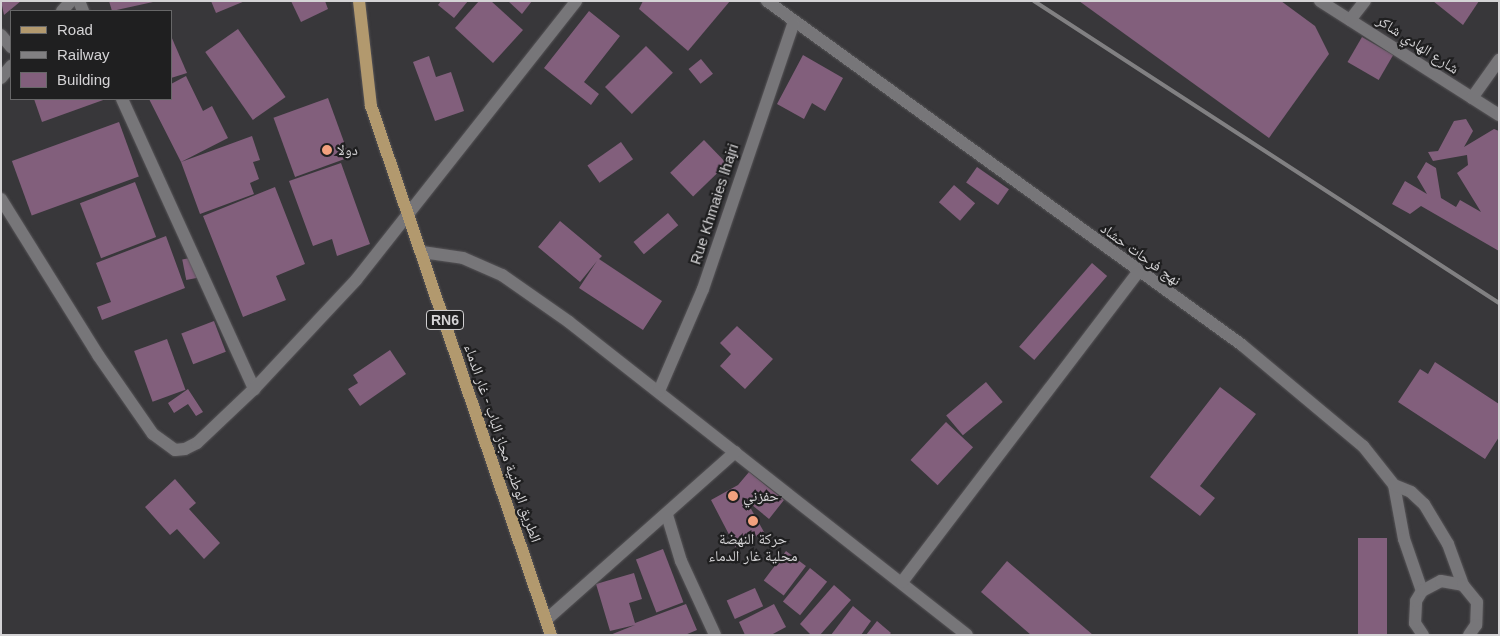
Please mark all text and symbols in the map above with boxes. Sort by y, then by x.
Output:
legend [10,10,172,100]
street label: شارع الهادي شاكر [1373,11,1463,77]
text: Road [57,21,93,38]
text: Railway [57,46,110,63]
text: Building [57,71,110,88]
place label: دولا [337,141,358,159]
street label: Rue Khmaies lhajri [686,141,742,267]
marker: دولا [321,144,333,156]
street label: نهج فرحات حشاد [1097,219,1185,289]
road number: RN6 [425,308,465,332]
street label: الطريق الوطنية مجاز الباب - غار الدماء [461,342,545,544]
place label: حفزني [743,487,779,505]
marker: حفزني [727,490,739,502]
marker: حركة النهضة محلية غار الدماء [747,515,759,527]
place label: حركة النهضة محلية غار الدماء [708,529,798,564]

